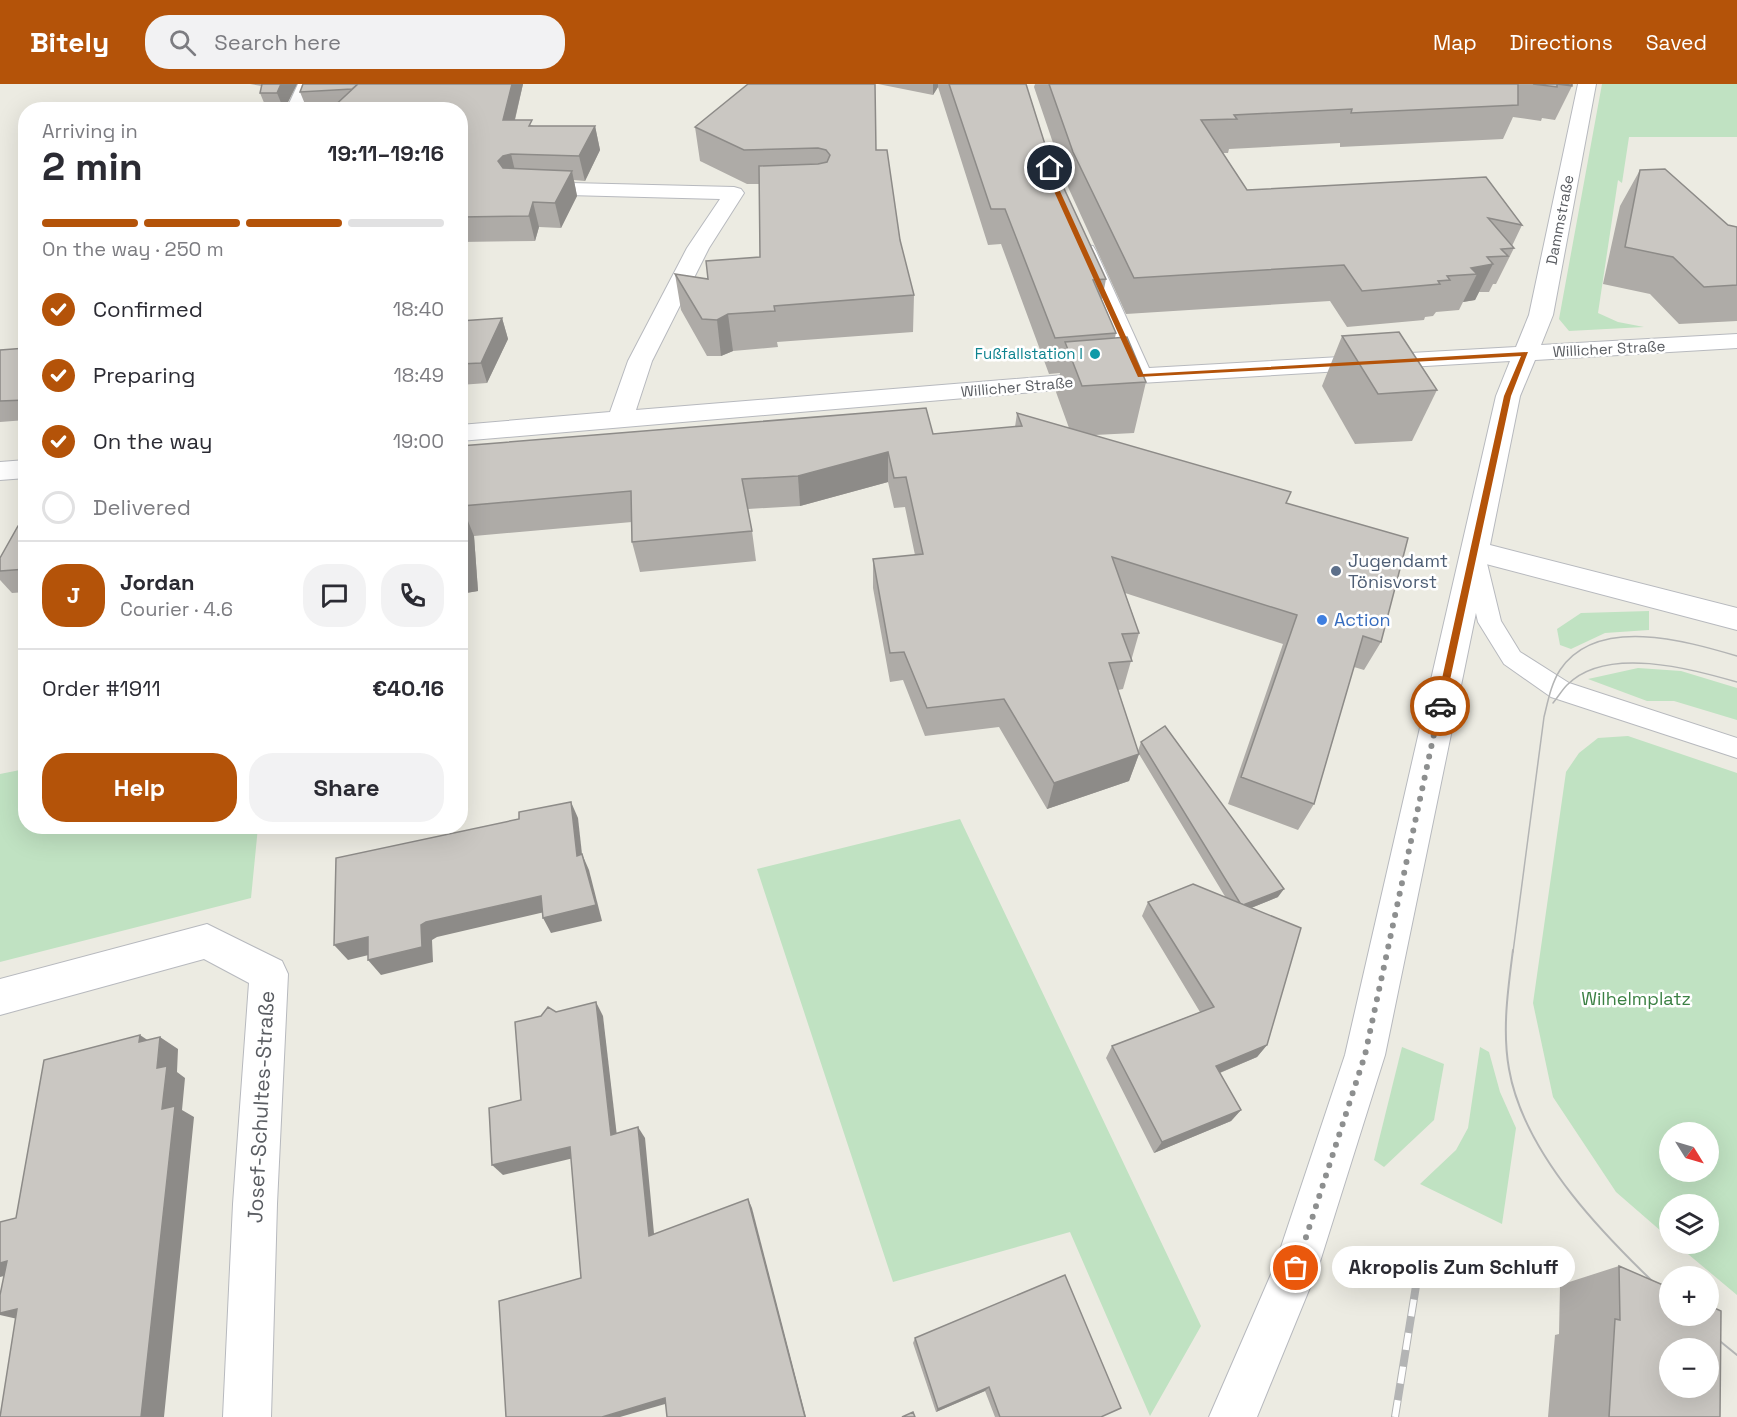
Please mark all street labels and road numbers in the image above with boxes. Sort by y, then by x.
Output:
street label: Dammstraße [1541,173,1578,267]
street label: Willicher Straße [1552,336,1666,361]
street label: Willicher Straße [960,372,1074,401]
street label: Josef-Schultes-Straße [241,990,280,1224]

